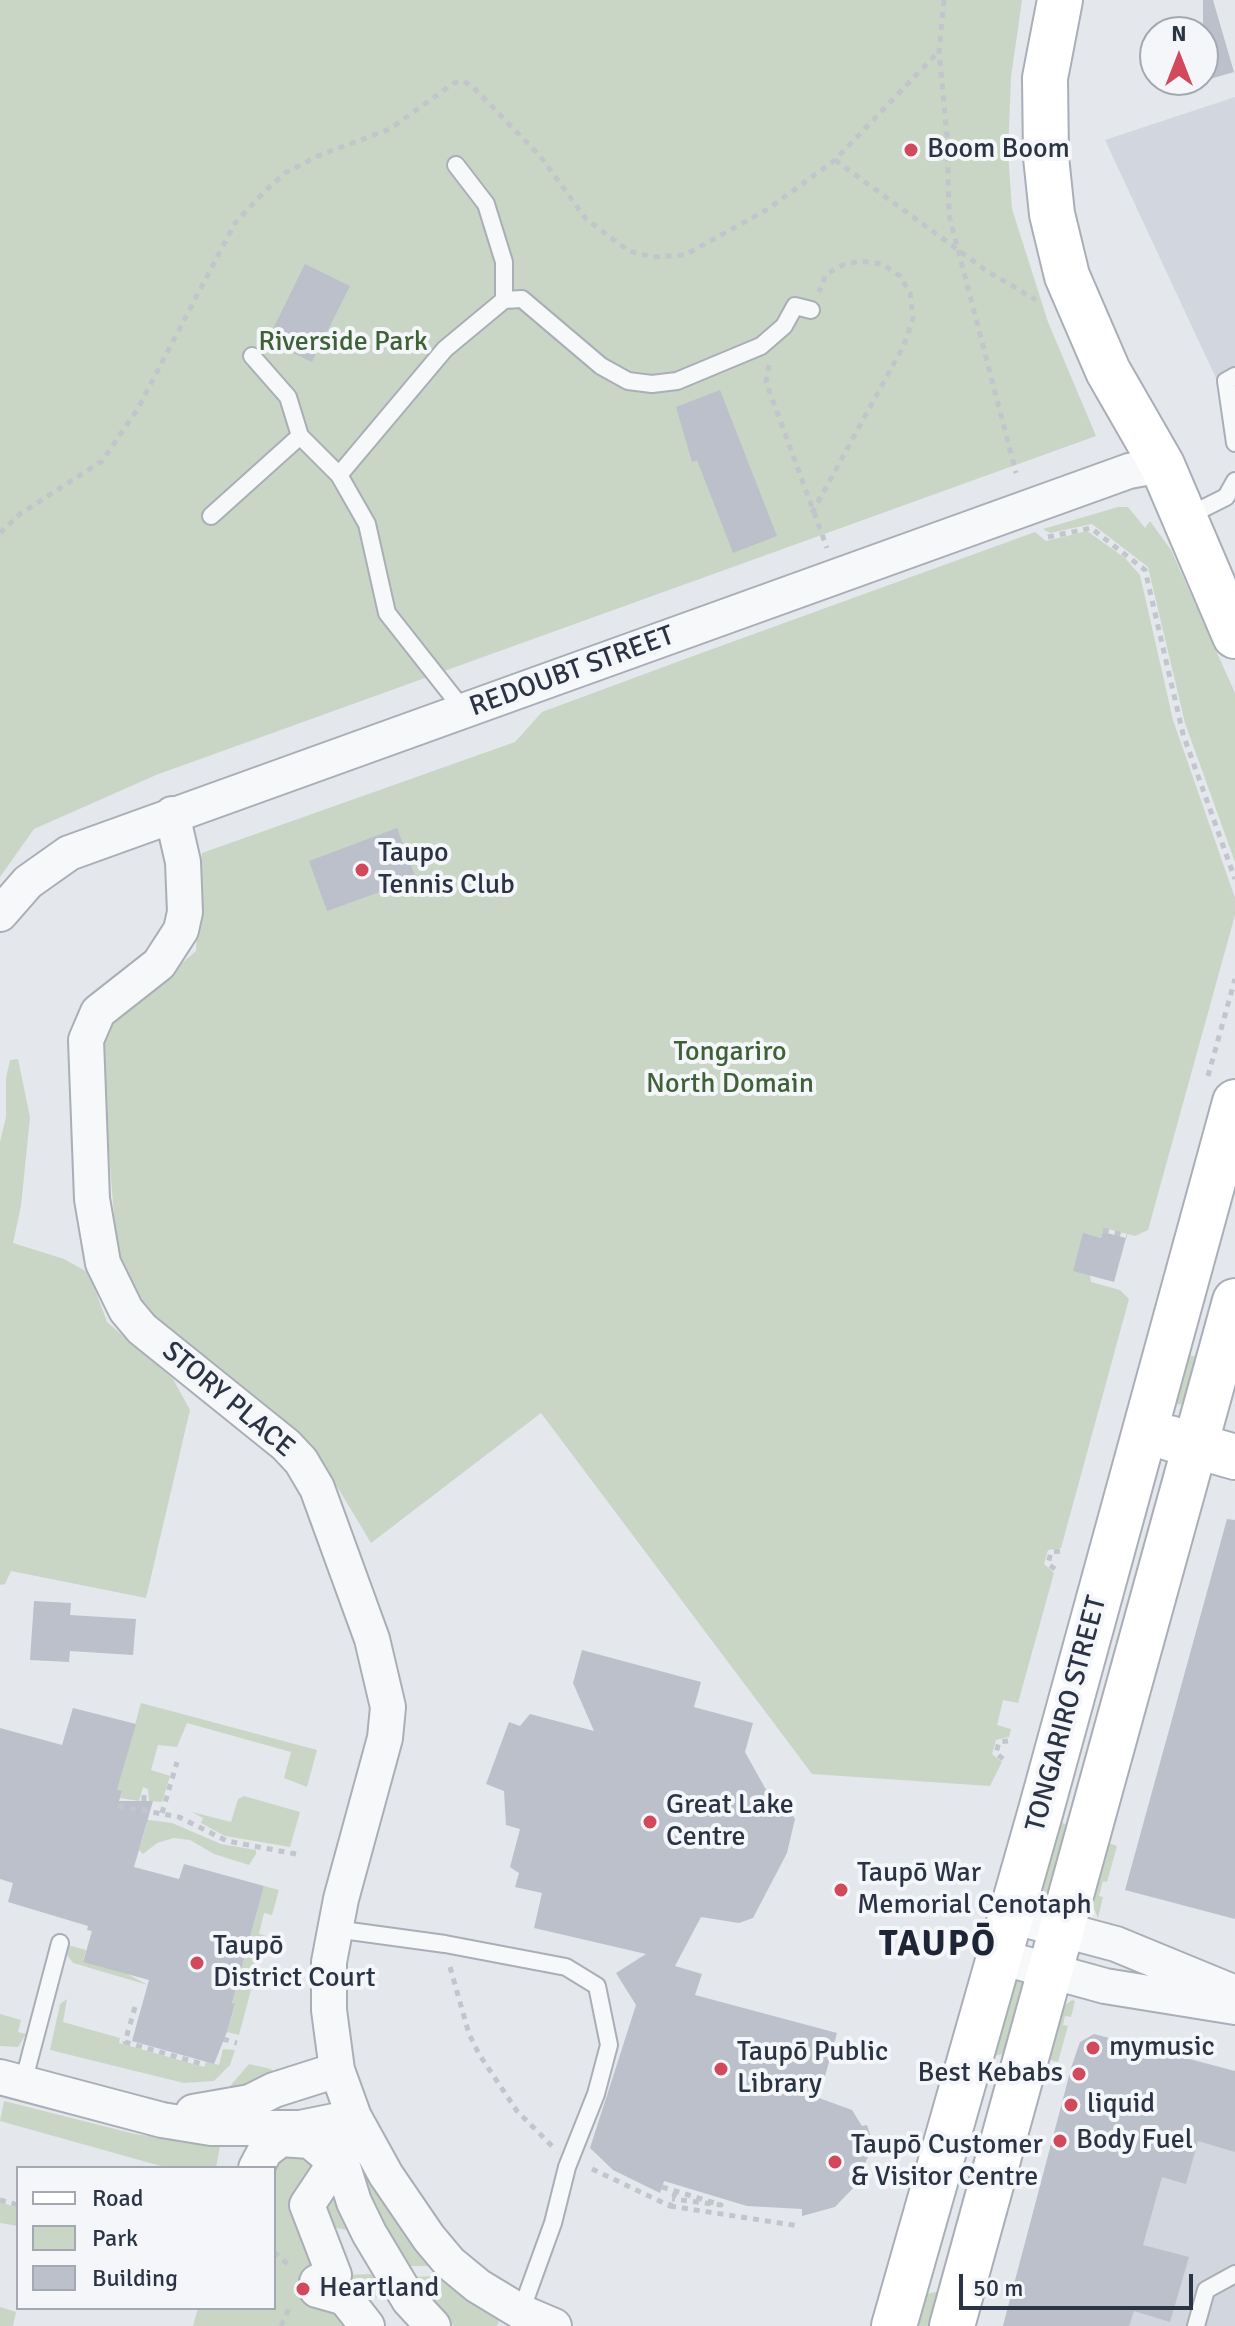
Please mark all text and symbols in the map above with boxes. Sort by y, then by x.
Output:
north arrow [1139,16,1219,96]
text: N [1171,20,1187,47]
place label: Boom Boom [927,133,1070,167]
marker: Boom Boom [902,141,920,159]
park label: Riverside Park [258,326,428,360]
street label: REDOUBT STREET [465,619,679,725]
place label: Taupo Tennis Club [378,837,515,903]
marker: Taupo Tennis Club [353,861,371,879]
park label: Tongariro North Domain [646,1036,814,1102]
street label: STORY PLACE [155,1335,301,1465]
street label: TONGARIRO STREET [1019,1593,1115,1835]
place label: Great Lake Centre [666,1789,794,1855]
marker: Great Lake Centre [641,1813,659,1831]
place label: Taupō War Memorial Cenotaph [857,1857,1092,1923]
marker: Taupō War Memorial Cenotaph [832,1881,850,1899]
district label: TAUPŌ [879,1924,997,1968]
place label: Taupō District Court [213,1930,376,1996]
marker: Taupō District Court [188,1954,206,1972]
place label: mymusic [1109,2031,1215,2065]
place label: Taupō Public Library [737,2036,888,2102]
marker: mymusic [1084,2039,1102,2057]
place label: Best Kebabs [918,2057,1063,2091]
marker: Taupō Public Library [712,2060,730,2078]
marker: Best Kebabs [1070,2065,1088,2083]
place label: liquid [1087,2088,1155,2122]
marker: liquid [1062,2096,1080,2114]
place label: Body Fuel [1076,2124,1193,2158]
place label: Taupō Customer & Visitor Centre [851,2129,1043,2195]
marker: Body Fuel [1051,2132,1069,2150]
marker: Taupō Customer & Visitor Centre [826,2153,844,2171]
legend [16,2166,276,2310]
text: Road [92,2183,143,2213]
text: Park [92,2223,138,2253]
scale bar [963,2258,1197,2308]
text: Building [92,2263,178,2293]
place label: Heartland [319,2272,439,2306]
text: 50 m [973,2273,1023,2303]
marker: Heartland [294,2280,312,2298]

